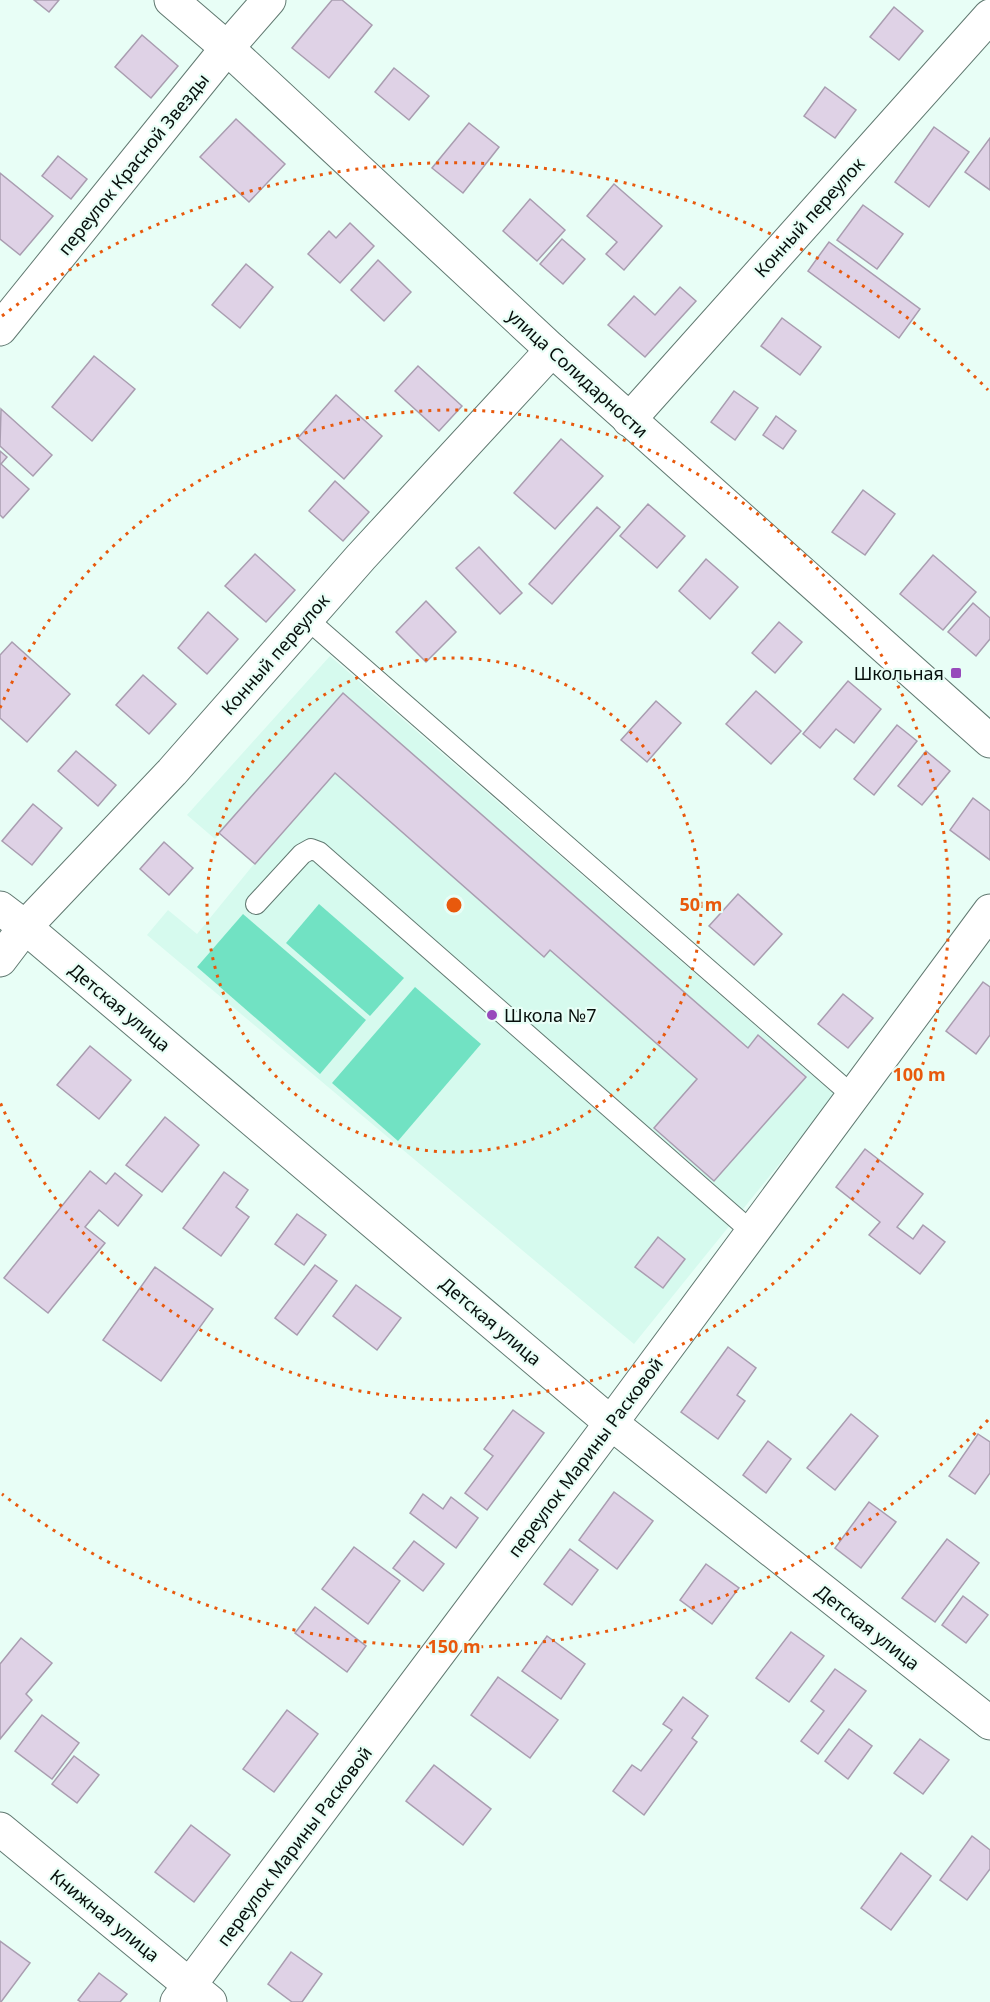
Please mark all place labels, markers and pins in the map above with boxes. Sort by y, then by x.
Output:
place label: Школьная [854,661,944,685]
marker: Школьная [949,666,963,680]
centre of rings [444,895,464,915]
place label: Школа №7 [504,1003,596,1027]
marker: Школа №7 [485,1008,499,1022]

